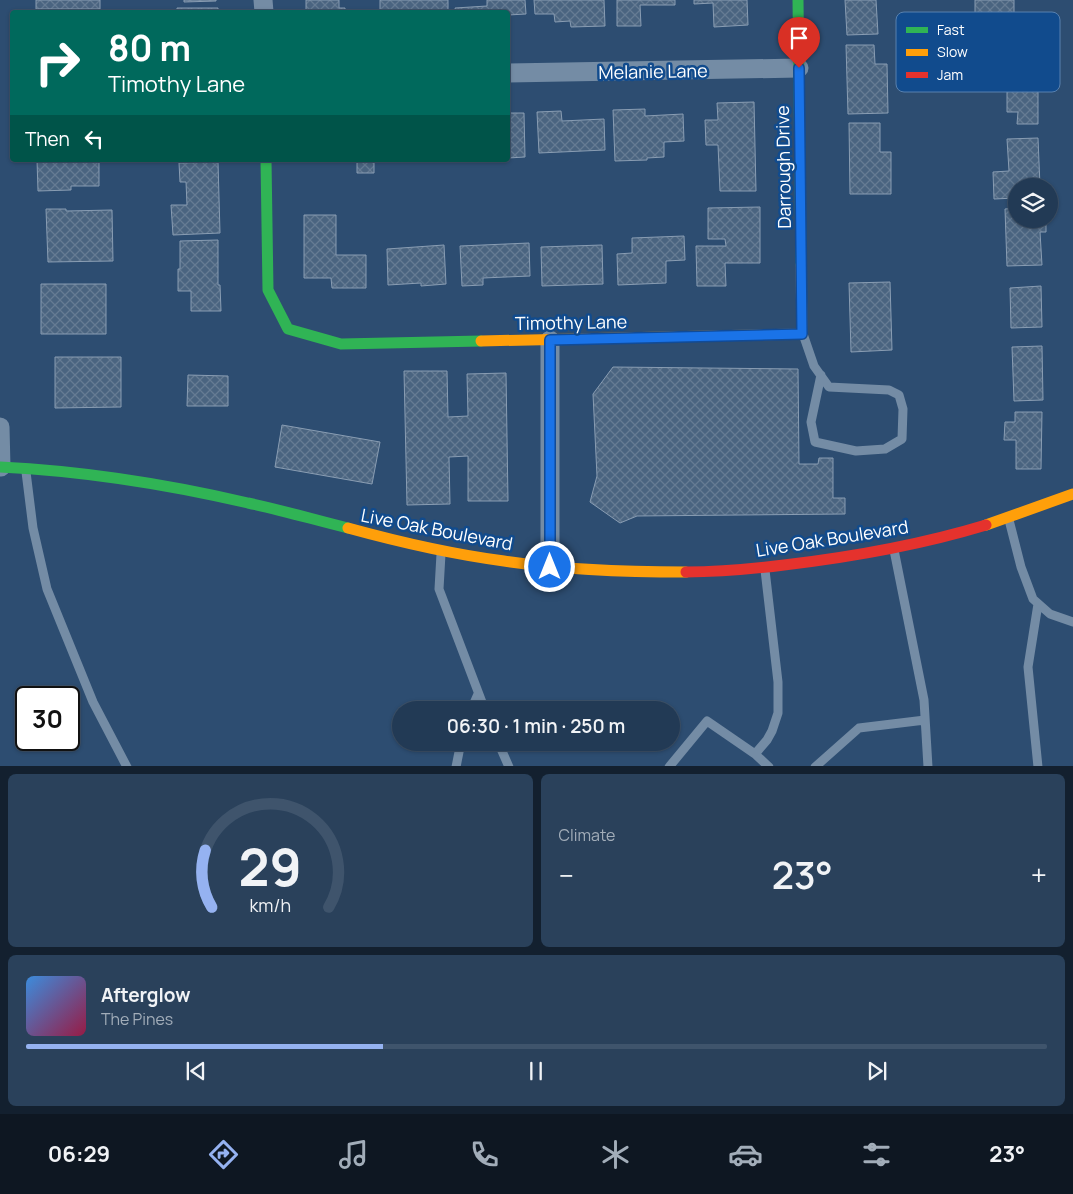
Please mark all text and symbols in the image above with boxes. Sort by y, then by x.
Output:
legend [896,12,1060,92]
pin [778,17,820,68]
text: Fast [937,20,965,39]
text: 80 m [108,24,191,72]
icon: arrive [785,24,813,52]
icon: right [25,30,90,95]
text: Slow [937,42,968,61]
street label: Melanie Lane [598,58,708,84]
text: Jam [937,65,963,84]
text: Timothy Lane [108,69,245,99]
street label: Darrough Drive [770,105,796,229]
icon: left [80,125,108,153]
text: Then [25,126,70,152]
map controls [1008,178,1058,228]
button: layers [1008,178,1058,228]
street label: Timothy Lane [515,309,627,335]
street label: Live Oak Boulevard [359,503,515,555]
street label: Live Oak Boulevard [754,514,910,562]
position arrow [523,540,575,592]
speed limit sign: 30 [15,686,80,751]
text: 06:30 · 1 min · 250 m [447,713,625,739]
text: Climate [559,824,615,846]
text: 29 [239,831,302,902]
text: 23° [772,848,833,900]
text: − [559,856,574,894]
text: + [1031,856,1047,894]
text: km/h [249,893,291,917]
text: Afterglow [101,982,190,1008]
text: The Pines [101,1008,173,1030]
icon: previous [182,1057,210,1085]
icon: pause [522,1057,550,1085]
icon: next [863,1057,891,1085]
icon: directions [206,1137,241,1172]
icon: music [336,1137,371,1172]
icon: phone [467,1137,502,1172]
icon: climate [598,1137,633,1172]
icon: car [728,1137,763,1172]
icon: filters [859,1137,894,1172]
text: 06:29 [48,1139,110,1169]
text: 23° [989,1139,1025,1169]

